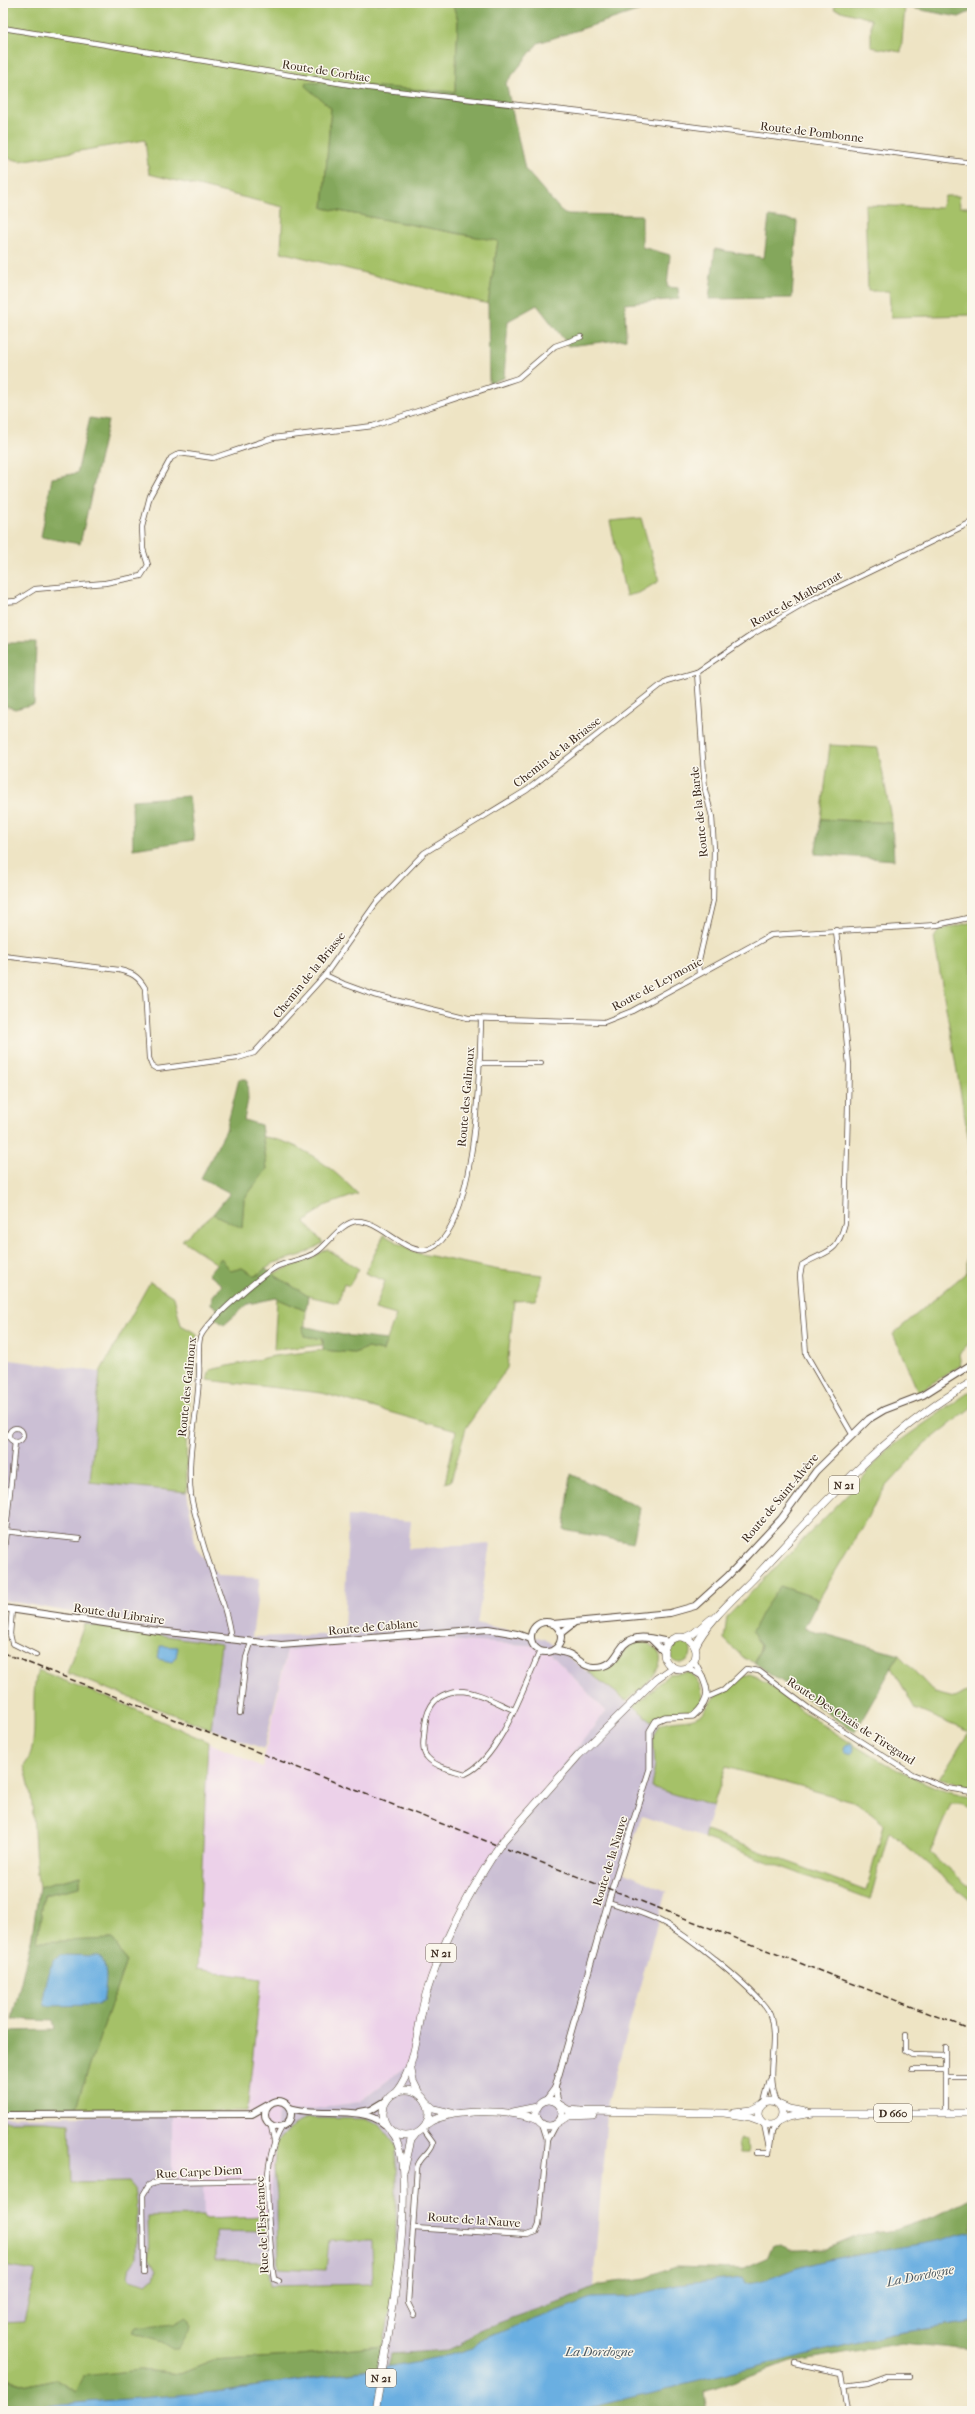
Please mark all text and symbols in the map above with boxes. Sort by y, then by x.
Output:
street label: Route de Corbiac [281,57,371,85]
street label: Route de Pombonne [759,119,865,145]
street label: Route de Malbernat [748,568,845,630]
street label: Chemin de la Briasse [511,713,604,790]
street label: Route de la Barde [687,766,711,858]
street label: Chemin de la Briasse [270,929,348,1021]
street label: Route de Leymonie [609,954,705,1014]
street label: Route des Galinoux [455,1046,477,1148]
street label: Route des Galinoux [175,1336,199,1438]
street label: Route de Saint-Alvère [739,1450,821,1546]
road number: N 21 [829,1476,859,1494]
street label: Route du Libraire [72,1601,166,1627]
street label: Route de Cablanc [328,1616,418,1638]
street label: Route Des Chais de Tiregand [784,1674,918,1768]
street label: Route de la Nauve [590,1814,630,1908]
road number: N 21 [426,1944,456,1962]
road number: D 660 [874,2104,912,2122]
street label: Rue Carpe Diem [156,2163,243,2181]
street label: Rue de l'Espérance [252,2176,272,2274]
street label: Route de la Nauve [427,2210,521,2230]
water label: La Dordogne [884,2261,956,2290]
water label: La Dordogne [564,2344,634,2359]
road number: N 21 [366,2369,396,2387]

